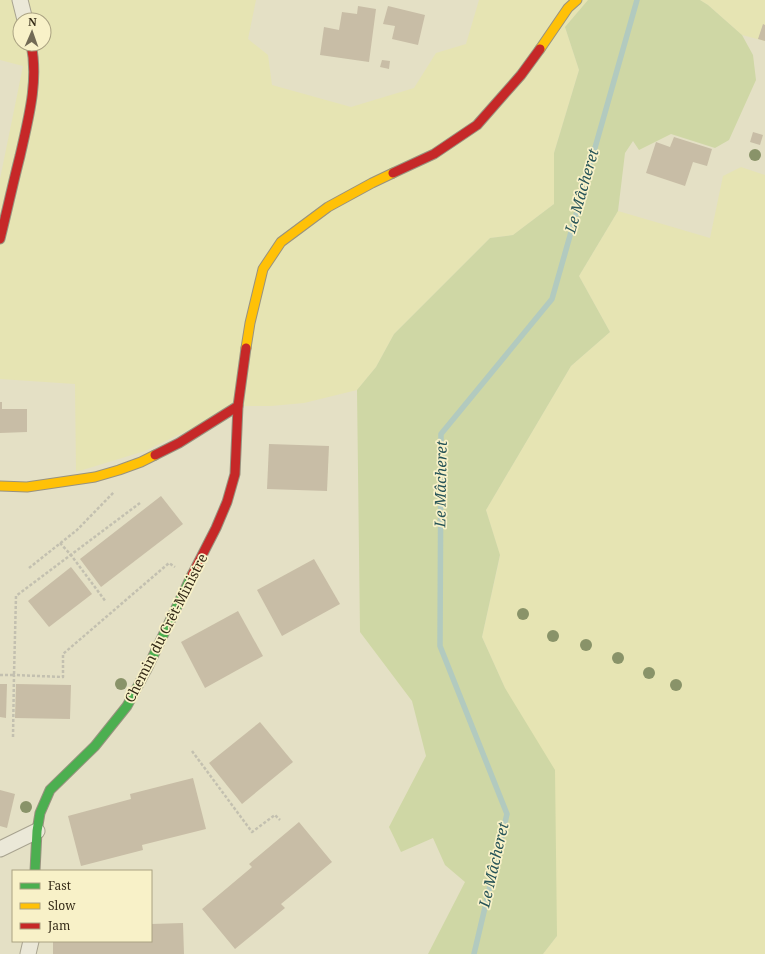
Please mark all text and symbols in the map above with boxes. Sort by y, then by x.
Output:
north arrow [12,12,52,52]
text: N [28,14,37,29]
water label: Le Mâcheret [559,146,603,236]
water label: Le Mâcheret [429,440,451,529]
street label: Chemin du Crêt-Ministre [120,550,211,706]
water label: Le Mâcheret [473,820,513,910]
legend [12,870,152,942]
text: Fast [48,877,71,894]
text: Slow [48,897,76,914]
text: Jam [47,917,70,934]

